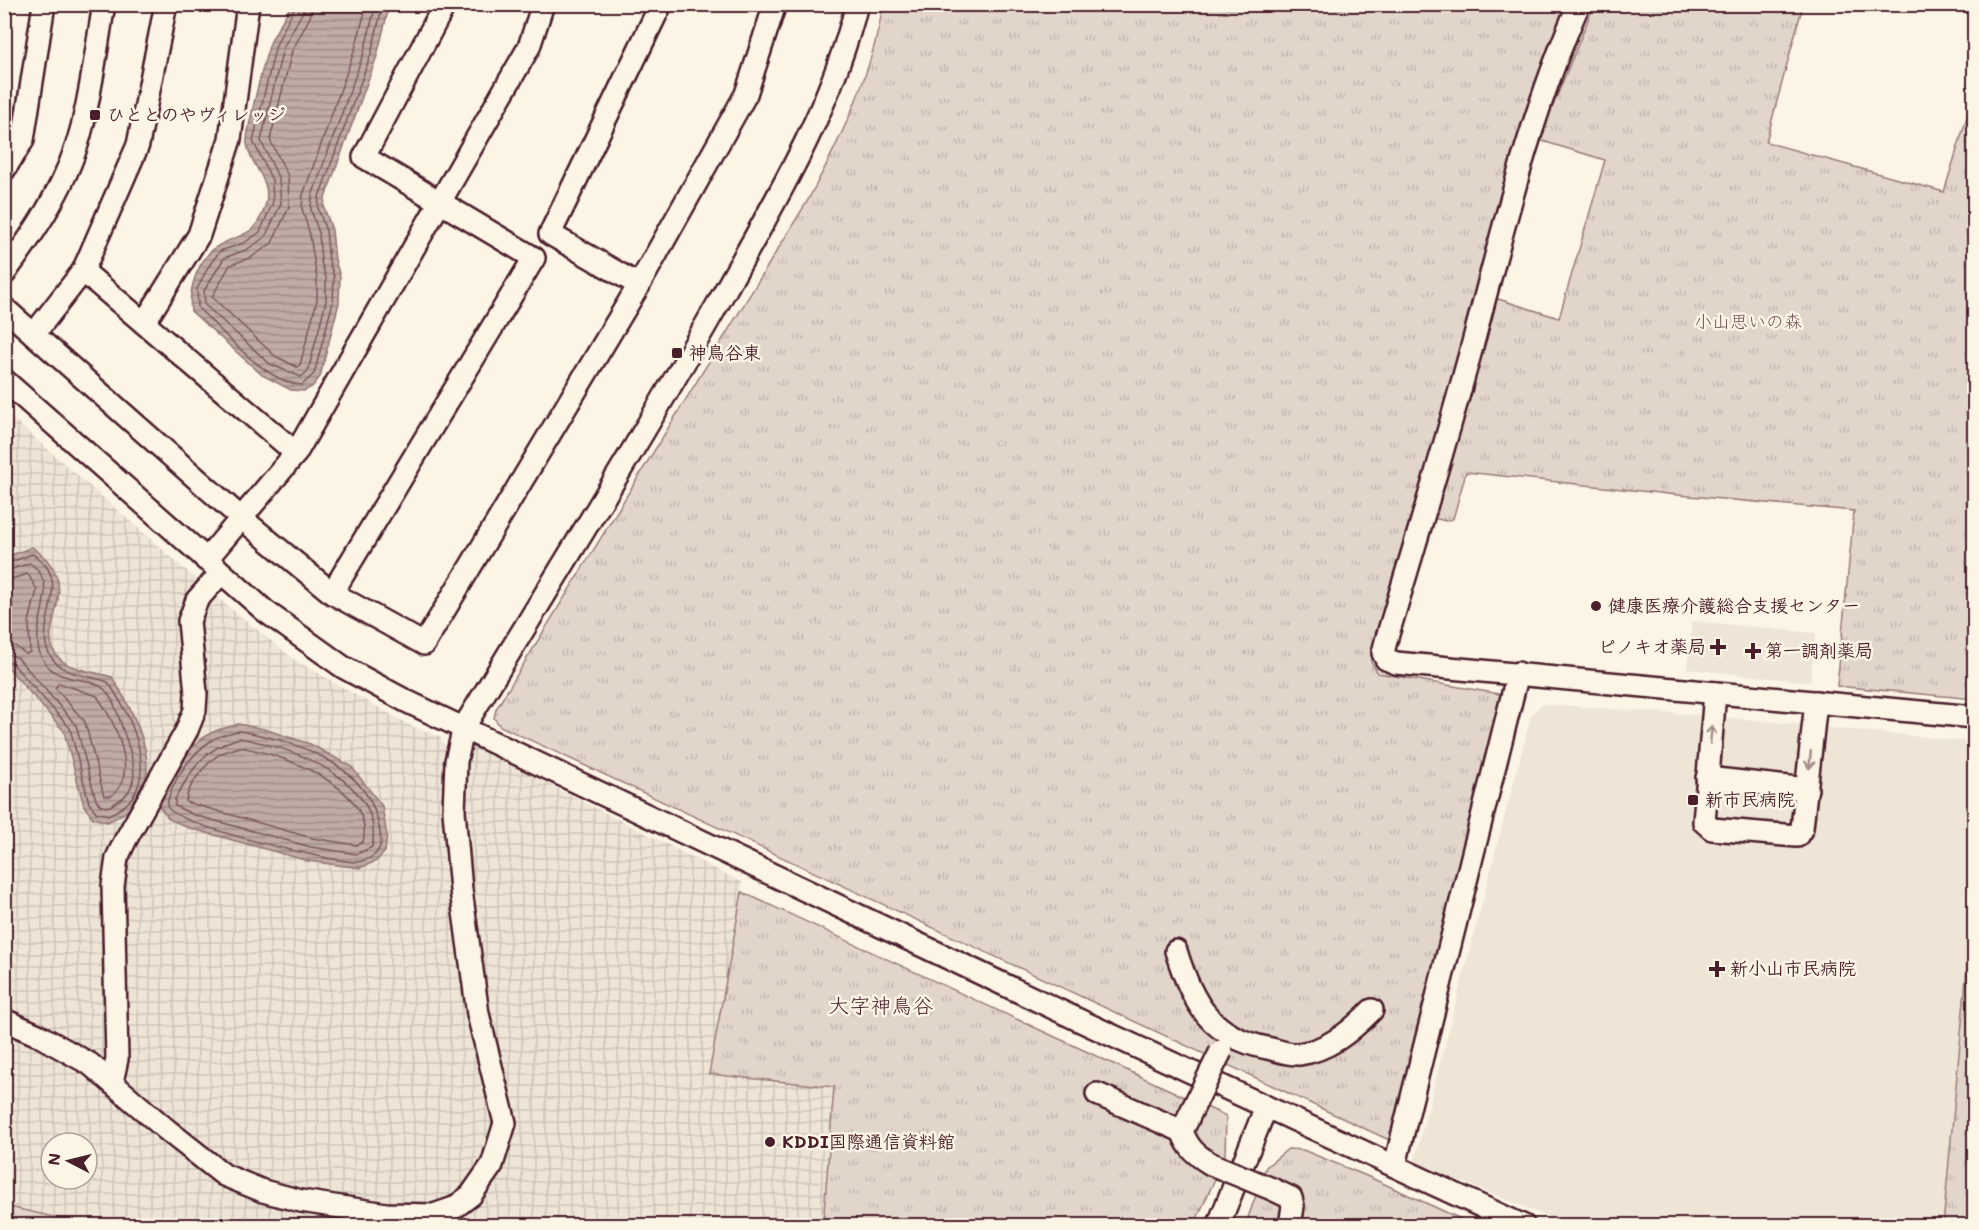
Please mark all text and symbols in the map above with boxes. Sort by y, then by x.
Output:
place label: ひととのやヴィレッジ [107,102,285,126]
marker: ひととのやヴィレッジ [88,108,102,122]
park label: 小山思いの森 [1694,309,1802,333]
place label: 神鳥谷東 [689,340,761,364]
marker: 神鳥谷東 [670,346,684,360]
place label: 健康医療介護総合支援センター [1608,593,1860,617]
marker: 健康医療介護総合支援センター [1589,599,1603,613]
place label: ピノキオ薬局 [1598,634,1706,658]
place label: 第一調剤薬局 [1765,638,1873,662]
marker: ピノキオ薬局 [1711,640,1725,654]
marker: 第一調剤薬局 [1746,644,1760,658]
one-way arrow [1706,726,1717,746]
one-way arrow [1804,750,1815,770]
place label: 新市民病院 [1705,787,1795,811]
marker: 新市民病院 [1686,793,1700,807]
place label: 新小山市民病院 [1730,956,1856,980]
marker: 新小山市民病院 [1708,960,1726,978]
district label: 大字神鳥谷 [829,991,934,1018]
place label: KDDI国際通信資料館 [782,1129,955,1153]
north arrow [39,1131,99,1191]
marker: KDDI国際通信資料館 [763,1135,777,1149]
text: N [42,1152,65,1166]

